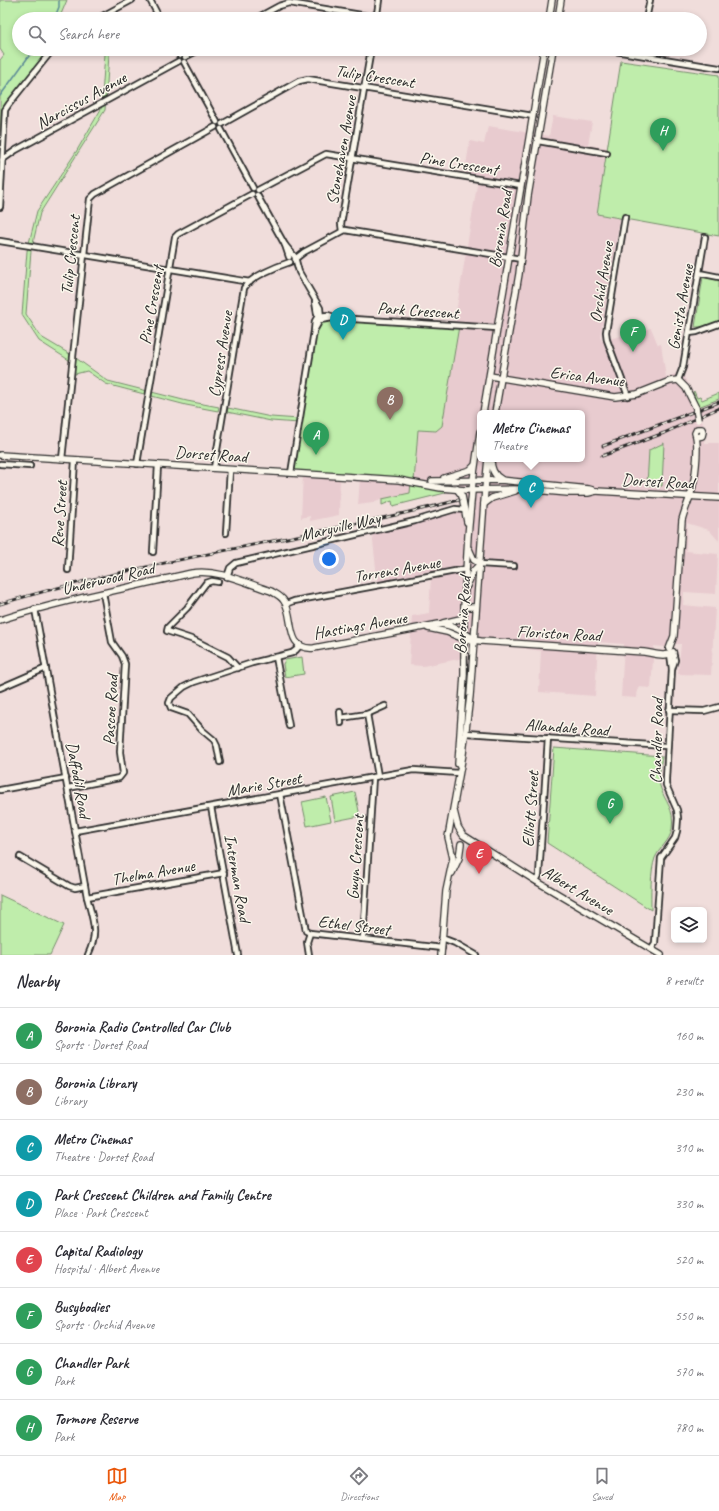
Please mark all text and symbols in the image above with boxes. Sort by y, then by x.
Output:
search box [12,12,707,56]
icon: search [26,23,48,45]
text: Search here [58,25,119,44]
street label: Tulip Crescent [334,60,418,93]
street label: Narcissus Avenue [32,66,131,134]
street label: Stonehaven Avenue [322,93,362,206]
pin: H [650,118,676,151]
street label: Pine Crescent [418,147,502,180]
street label: Boronia Road [484,187,517,269]
street label: Tulip Crescent [56,212,85,296]
street label: Orchid Avenue [585,239,618,324]
street label: Genista Avenue [663,261,699,351]
street label: Pine Crescent [134,262,169,346]
street label: Park Crescent [377,297,462,324]
pin: D [330,307,356,340]
street label: Cypress Avenue [203,308,238,399]
pin: F [620,319,646,352]
street label: Erica Avenue [549,362,627,392]
pin: B [377,387,403,420]
popup [477,410,585,462]
text: Metro Cinemas [492,419,570,438]
pin: A [303,422,329,455]
text: Theatre [492,438,527,454]
street label: Dorset Road [174,442,250,468]
street label: Dorset Road [621,469,697,494]
pin: C [518,475,544,508]
street label: Reve Street [47,478,72,548]
street label: Maryville Way [298,507,383,546]
your location [319,549,339,569]
street label: Torrens Avenue [353,551,443,587]
street label: Underwood Road [60,557,159,599]
street label: Boronia Road [449,573,476,655]
street label: Hastings Avenue [312,607,410,644]
street label: Floriston Road [517,621,604,646]
street label: Pascoe Road [98,672,123,746]
street label: Chandler Road [645,696,668,784]
street label: Allandale Road [524,714,612,741]
street label: Daffodil Road [61,740,96,822]
street label: Marie Street [225,767,305,801]
street label: Elliott Street [517,768,544,848]
pin: G [597,791,623,824]
street label: Gwyn Crescent [342,811,369,900]
street label: Interman Road [219,833,256,926]
pin: E [466,841,492,874]
street label: Thelma Avenue [110,855,198,890]
street label: Albert Avenue [538,861,618,921]
map controls [671,907,707,943]
button: layers [671,907,707,943]
street label: Ethel Street [317,911,393,941]
text: Nearby [16,971,59,992]
text: 8 results [665,973,703,989]
text: Boronia Radio Controlled Car Club [54,1018,231,1037]
text: A [26,1028,32,1044]
text: 160 m [675,1028,703,1044]
text: Sports · Dorset Road [54,1037,147,1053]
text: Boronia Library [54,1074,136,1093]
text: B [26,1084,32,1100]
text: 230 m [675,1084,703,1100]
text: Library [54,1093,87,1109]
text: Metro Cinemas [54,1130,132,1149]
text: C [26,1140,32,1156]
text: 310 m [675,1140,703,1156]
text: Theatre · Dorset Road [54,1149,153,1165]
text: Park Crescent Children and Family Centre [54,1186,271,1205]
text: D [25,1196,33,1212]
text: 330 m [675,1196,703,1212]
text: Place · Park Crescent [54,1205,148,1221]
text: Capital Radiology [54,1242,142,1261]
text: E [26,1252,32,1268]
text: 520 m [675,1252,703,1268]
text: Hospital · Albert Avenue [54,1261,159,1277]
text: Busybodies [54,1298,109,1317]
text: F [26,1308,32,1324]
text: 550 m [675,1308,703,1324]
text: Sports · Orchid Avenue [54,1317,154,1333]
text: Chandler Park [54,1354,128,1373]
text: G [26,1364,32,1380]
text: 570 m [675,1364,703,1380]
text: Park [54,1373,75,1389]
text: Tormore Reserve [54,1410,138,1429]
text: H [25,1420,33,1436]
text: 780 m [675,1420,703,1436]
text: Park [54,1429,75,1445]
tab: Map [106,1465,128,1503]
tab: Directions [340,1465,379,1503]
tab: Saved [591,1465,613,1503]

